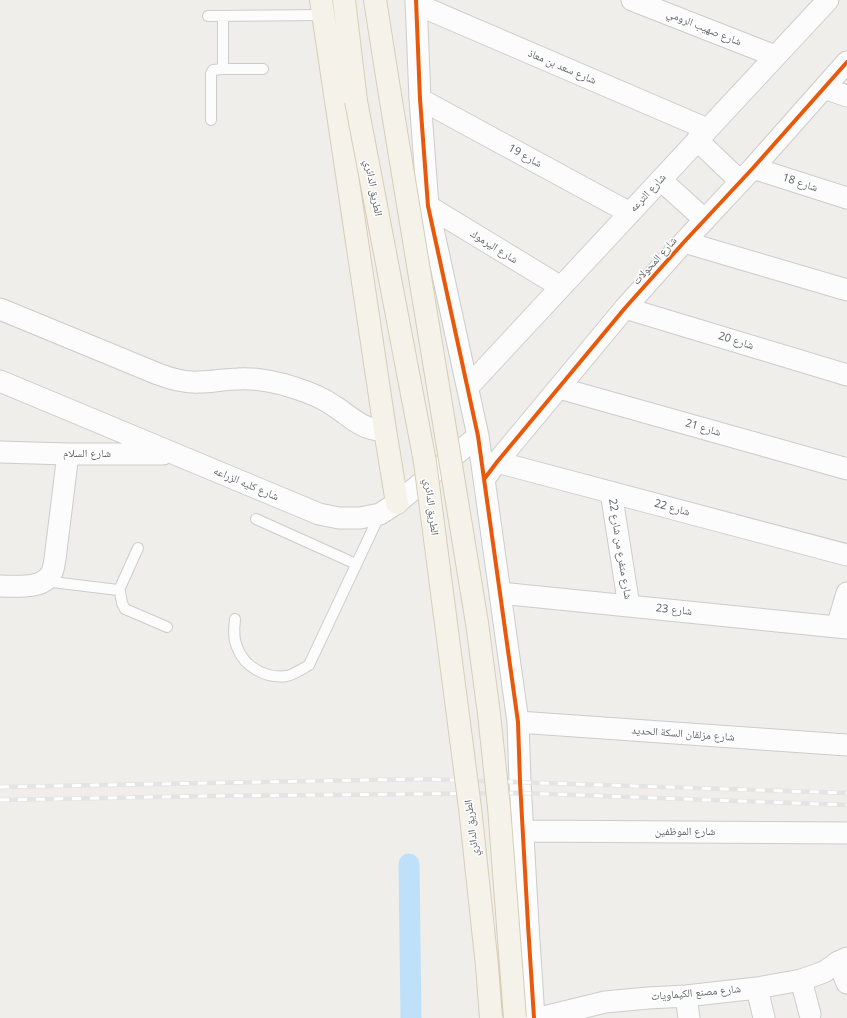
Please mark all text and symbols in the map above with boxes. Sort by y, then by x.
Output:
street label: شارع صهيب الرومي [665,7,743,49]
street label: شارع سعد بن معاذ [526,47,598,87]
street label: شارع 19 [506,141,544,171]
street label: الطريق الدائري [361,159,385,217]
street label: شارع الترعه [627,171,669,215]
street label: شارع 18 [781,171,819,195]
street label: شارع اليرموك [468,227,520,267]
street label: شارع المحولات [630,234,680,288]
street label: شارع 20 [717,329,755,353]
street label: شارع 21 [684,417,722,439]
street label: شارع السلام [63,447,111,461]
street label: شارع كليه الزراعه [211,464,281,504]
street label: الطريق الدائري [421,478,441,536]
street label: شارع 22 [653,497,691,519]
street label: شارع متفرع من شارع 22 [606,498,634,600]
street label: شارع 23 [655,602,693,618]
street label: شارع مزلقان السكة الحديد [631,724,735,744]
street label: الطريق الدائري [462,799,482,857]
street label: شارع الموظفين [655,825,715,839]
street label: شارع مصنع الكيماويات [651,982,741,1004]

